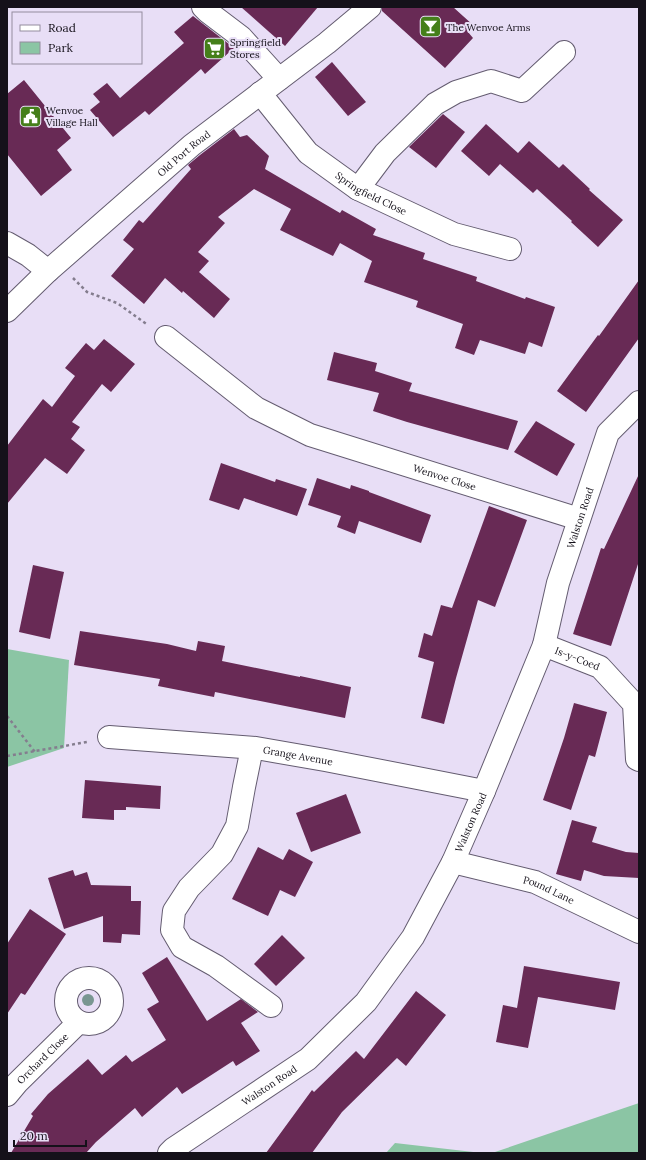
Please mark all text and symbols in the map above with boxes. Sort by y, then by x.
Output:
legend [12,12,142,64]
bar icon: The Wenvoe Arms [417,14,443,40]
text: Road [48,20,76,35]
place label: The Wenvoe Arms [446,21,531,34]
supermarket icon: Springfield Stores [201,35,227,61]
place label: Springfield Stores [230,36,281,61]
text: Park [48,40,74,55]
public building icon: Wenvoe Village Hall [17,103,43,129]
place label: Wenvoe Village Hall [45,104,98,129]
street label: Old Port Road [154,127,213,179]
street label: Springfield Close [333,168,410,218]
street label: Wenvoe Close [411,461,478,493]
street label: Walston Road [563,486,596,550]
street label: Is-y-Coed [553,644,602,673]
street label: Grange Avenue [262,743,335,768]
street label: Walston Road [452,790,489,854]
street label: Pound Lane [522,873,577,907]
street label: Orchard Close [14,1030,71,1086]
street label: Walston Road [239,1062,299,1108]
scale bar [14,1122,86,1148]
text: 20 m [20,1128,48,1143]

